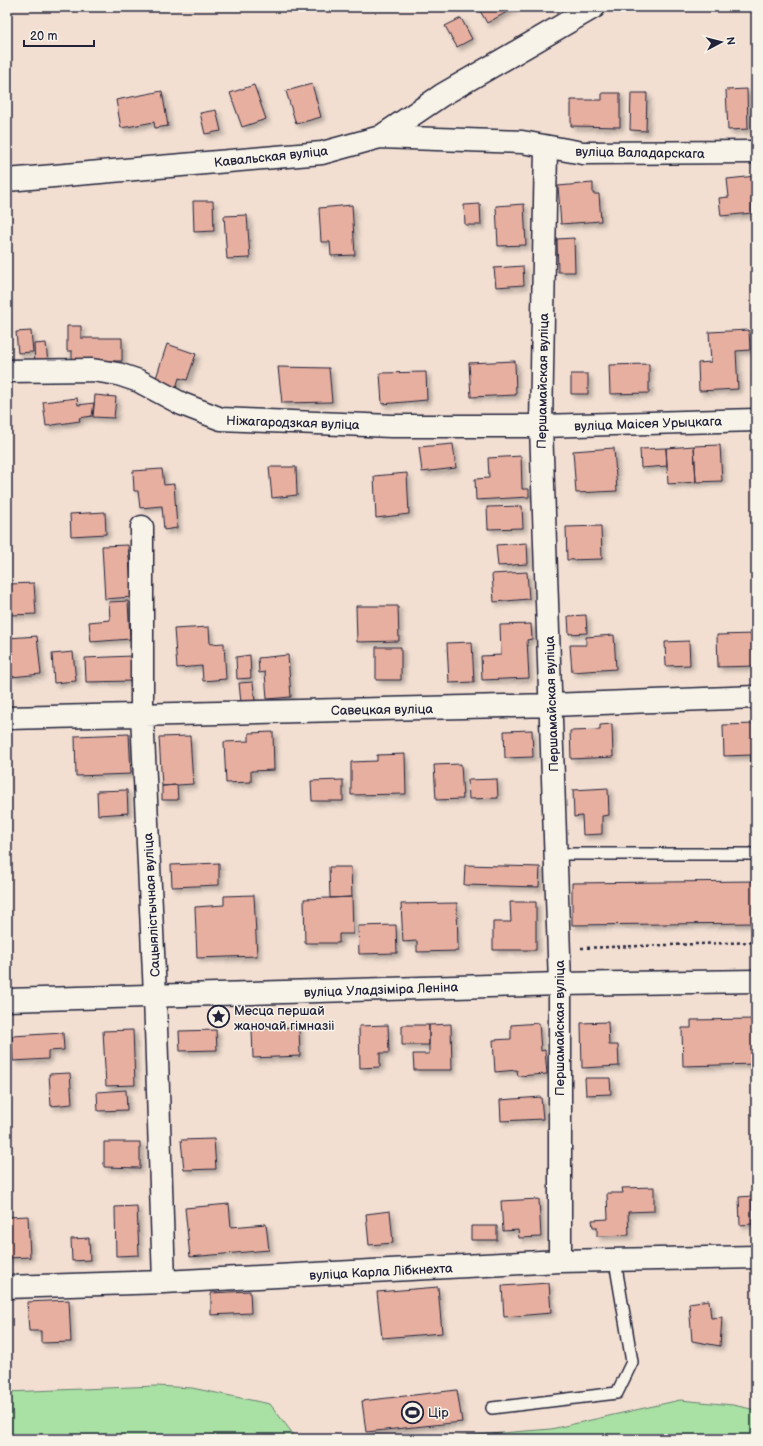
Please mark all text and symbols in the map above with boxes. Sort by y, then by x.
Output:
scale bar [24,22,94,48]
north arrow [701,22,741,62]
text: 20 m [30,29,57,44]
text: N [723,36,737,46]
street label: Кавальская вуліца [213,143,329,171]
street label: вуліца Валадарскага [575,144,705,162]
street label: Першамайская вуліца [534,313,552,449]
street label: Ніжагародзкая вуліца [226,413,360,433]
street label: вуліца Маісея Урыцкага [574,413,723,435]
street label: Першамайская вуліца [542,635,562,772]
street label: Савецкая вуліца [331,701,433,719]
street label: Сацыялістычная вуліца [140,832,164,977]
street label: Першамайская вуліца [552,960,568,1096]
street label: вуліца Уладзіміра Леніна [304,979,459,1001]
place label: Месца першай жаночай гімназіі [234,1003,335,1034]
place icon: Месца першай жаночай гімназіі [206,1004,232,1030]
street label: вуліца Карла Лібкнехта [309,1260,453,1284]
sports icon: Цір [399,1399,425,1425]
place label: Цір [428,1405,449,1421]

